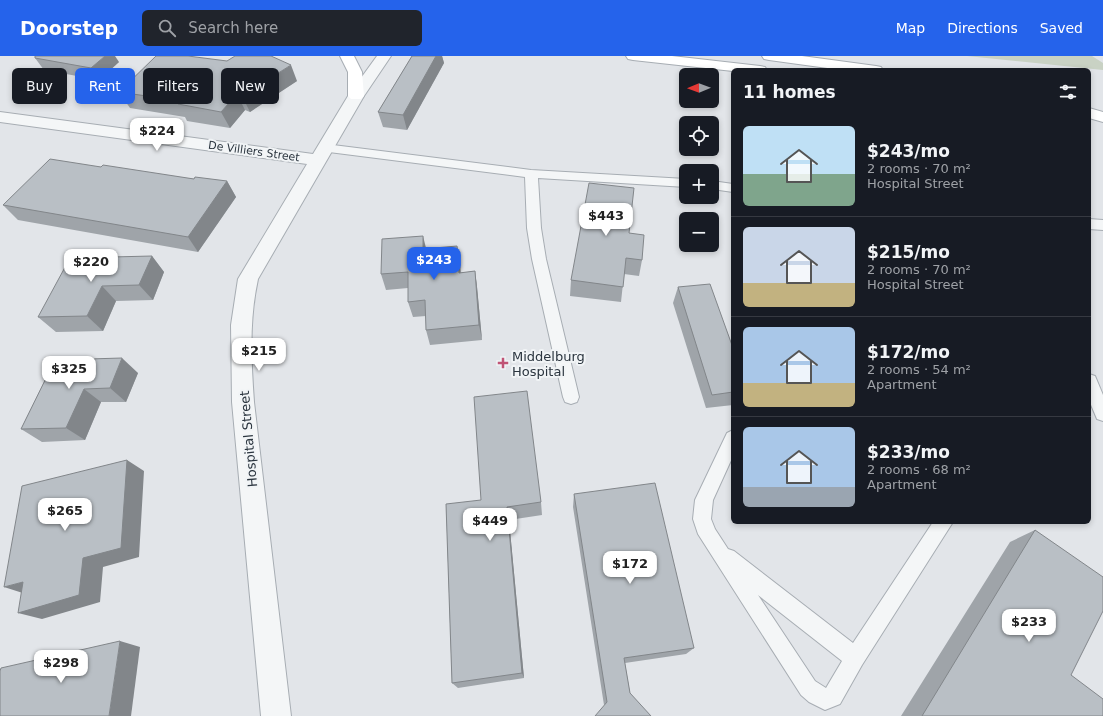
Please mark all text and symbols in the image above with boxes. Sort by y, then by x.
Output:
search box [142,10,422,46]
text: Doorstep [20,17,118,39]
icon: search [156,17,178,39]
text: Search here [188,19,278,37]
text: Map [896,20,925,36]
text: Directions [947,20,1018,36]
text: Saved [1040,20,1083,36]
chip: Buy [12,68,67,104]
chip: Rent [75,68,135,104]
chip: Filters [143,68,213,104]
chip: New [221,68,279,104]
north arrow [679,68,719,108]
map controls [679,68,719,252]
icon: filters [1057,81,1079,103]
text: 11 homes [743,82,836,102]
button: locate [679,116,719,156]
pin: $224 [133,118,181,152]
text: $224 [139,123,175,138]
street label: De Villiers Street [207,139,301,164]
text: $243/mo [867,141,950,161]
icon: home [775,142,823,190]
text: 2 rooms · 70 m² [867,161,971,176]
button: + [679,164,719,204]
text: Hospital Street [867,176,964,191]
pin: $443 [582,203,630,237]
text: $443 [588,208,624,223]
button: − [679,212,719,252]
text: $215/mo [867,242,950,262]
icon: home [775,243,823,291]
pin: $243 [410,247,458,281]
pin: $220 [67,249,115,283]
text: $243 [416,252,452,267]
text: $220 [73,254,109,269]
text: 2 rooms · 70 m² [867,262,971,277]
text: Hospital Street [867,277,964,292]
pin: $215 [235,338,283,372]
text: $172/mo [867,342,950,362]
text: $215 [241,343,277,358]
icon: home [775,343,823,391]
place label: Middelburg Hospital [512,349,585,379]
pin: $325 [45,356,93,390]
marker: Middelburg Hospital [497,357,509,369]
text: $325 [51,361,87,376]
text: 2 rooms · 54 m² [867,362,971,377]
text: Apartment [867,377,937,392]
street label: Hospital Street [237,390,260,488]
text: $233/mo [867,442,950,462]
icon: home [775,443,823,491]
text: 2 rooms · 68 m² [867,462,971,477]
text: Apartment [867,477,937,492]
pin: $265 [41,498,89,532]
text: $265 [47,503,83,518]
pin: $449 [466,508,514,542]
text: $449 [472,513,508,528]
pin: $172 [606,551,654,585]
text: $172 [612,556,648,571]
pin: $233 [1005,609,1053,643]
text: $233 [1011,614,1047,629]
pin: $298 [37,650,85,684]
text: $298 [43,655,79,670]

